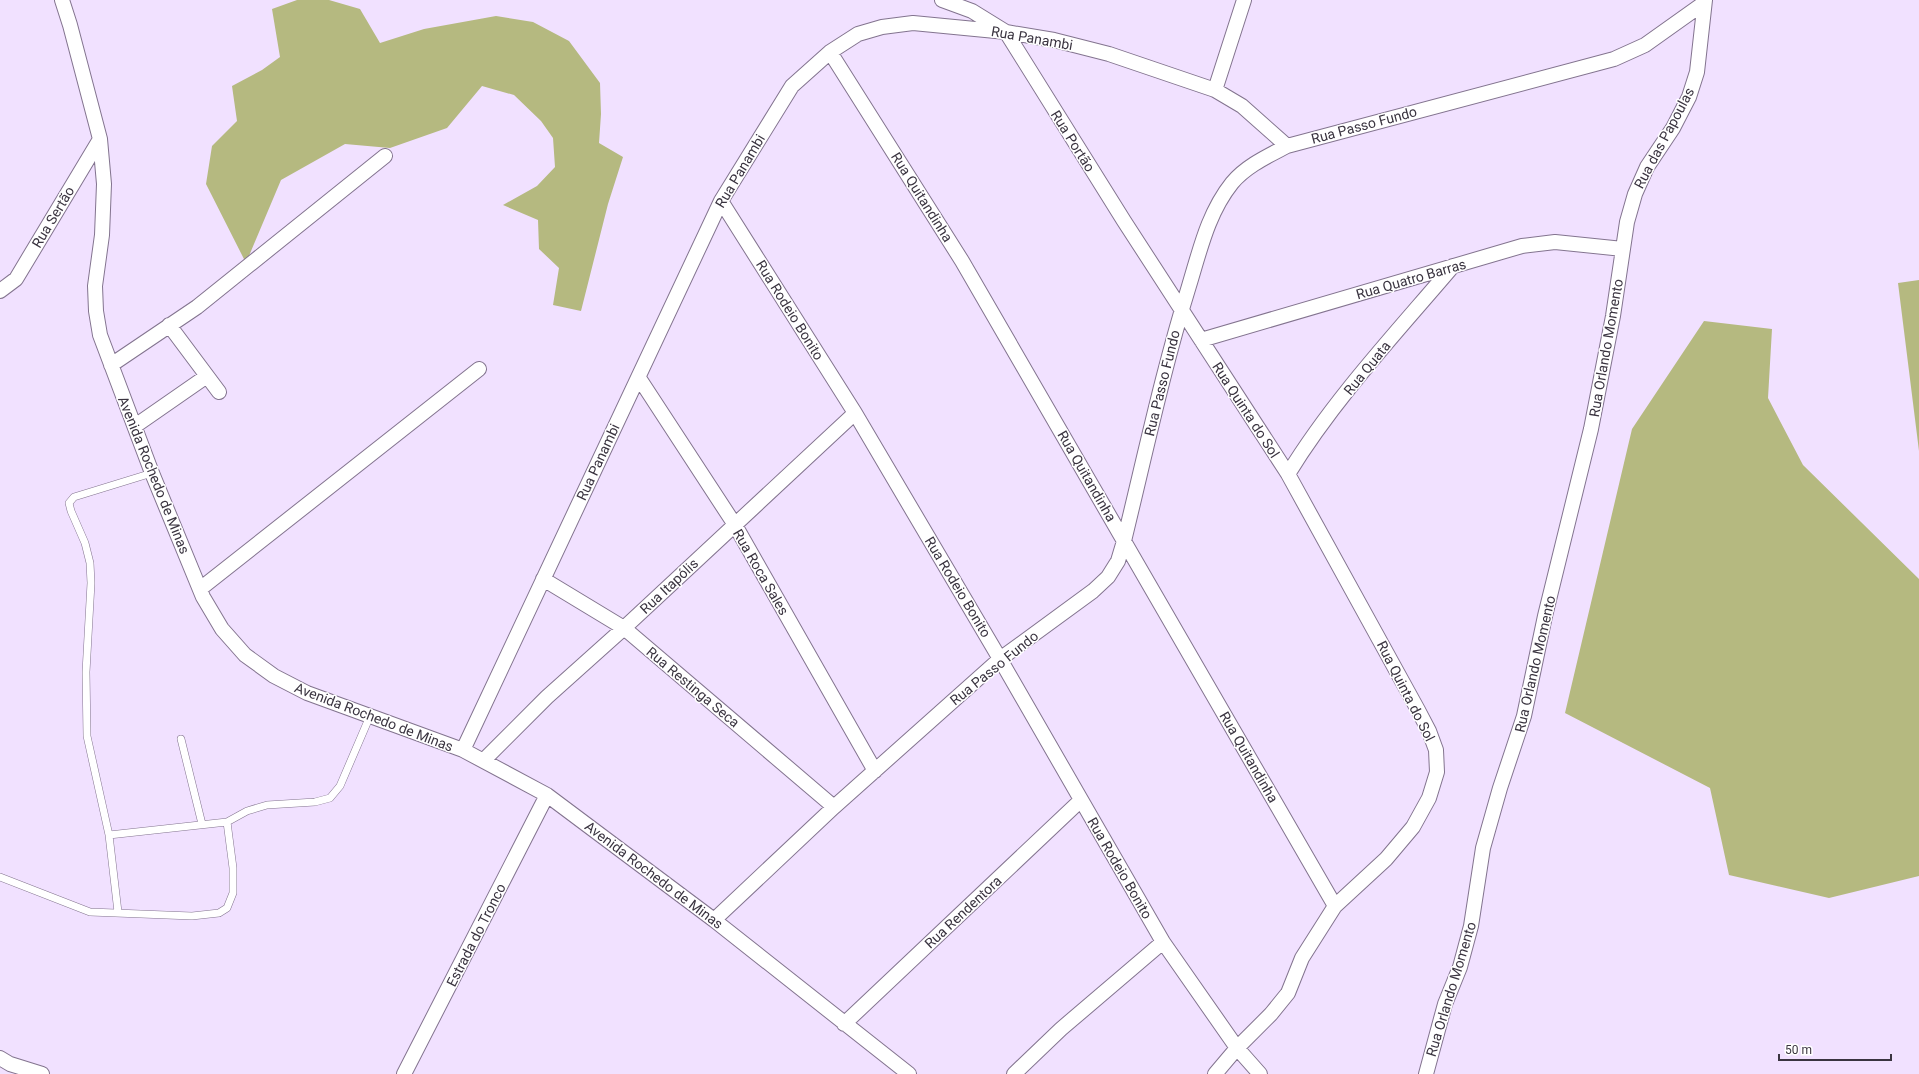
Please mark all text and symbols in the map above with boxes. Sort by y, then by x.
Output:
street label: Rua Panambi [990,23,1074,53]
street label: Rua das Papoulas [1631,85,1697,191]
street label: Rua Passo Fundo [1309,103,1419,147]
street label: Rua Portão [1048,107,1098,175]
street label: Rua Panambi [712,131,768,211]
street label: Rua Quitandinha [888,149,956,245]
street label: Rua Sertão [29,184,77,250]
street label: Rua Quatro Barras [1354,256,1468,302]
street label: Rua Rodeio Bonito [753,257,827,363]
street label: Rua Orlando Momento [1586,278,1626,418]
street label: Rua Passo Fundo [1141,328,1183,438]
street label: Rua Quata [1340,338,1394,398]
street label: Rua Quinta do Sol [1209,359,1283,461]
street label: Avenida Rochedo de Minas [115,394,193,556]
street label: Rua Panambi [573,421,623,503]
street label: Rua Quitandinha [1054,428,1120,524]
street label: Rua Roca Sales [730,526,792,618]
street label: Rua Rodeio Bonito [922,534,994,640]
street label: Rua Itapólis [637,555,701,617]
street label: Rua Orlando Momento [1511,594,1559,734]
street label: Rua Passo Fundo [947,628,1041,708]
street label: Rua Quinta do Sol [1374,638,1438,744]
street label: Rua Restinga Seca [643,644,743,730]
street label: Avenida Rochedo de Minas [293,679,455,755]
street label: Rua Quitandinha [1216,709,1282,805]
street label: Rua Rodeio Bonito [1084,814,1156,922]
street label: Avenida Rochedo de Minas [582,818,726,932]
street label: Rua Rendentora [921,872,1005,952]
street label: Estrada do Tronco [443,881,509,989]
street label: Rua Orlando Momento [1423,920,1479,1058]
scale bar [1779,1036,1891,1062]
text: 50 m [1785,1043,1812,1057]

